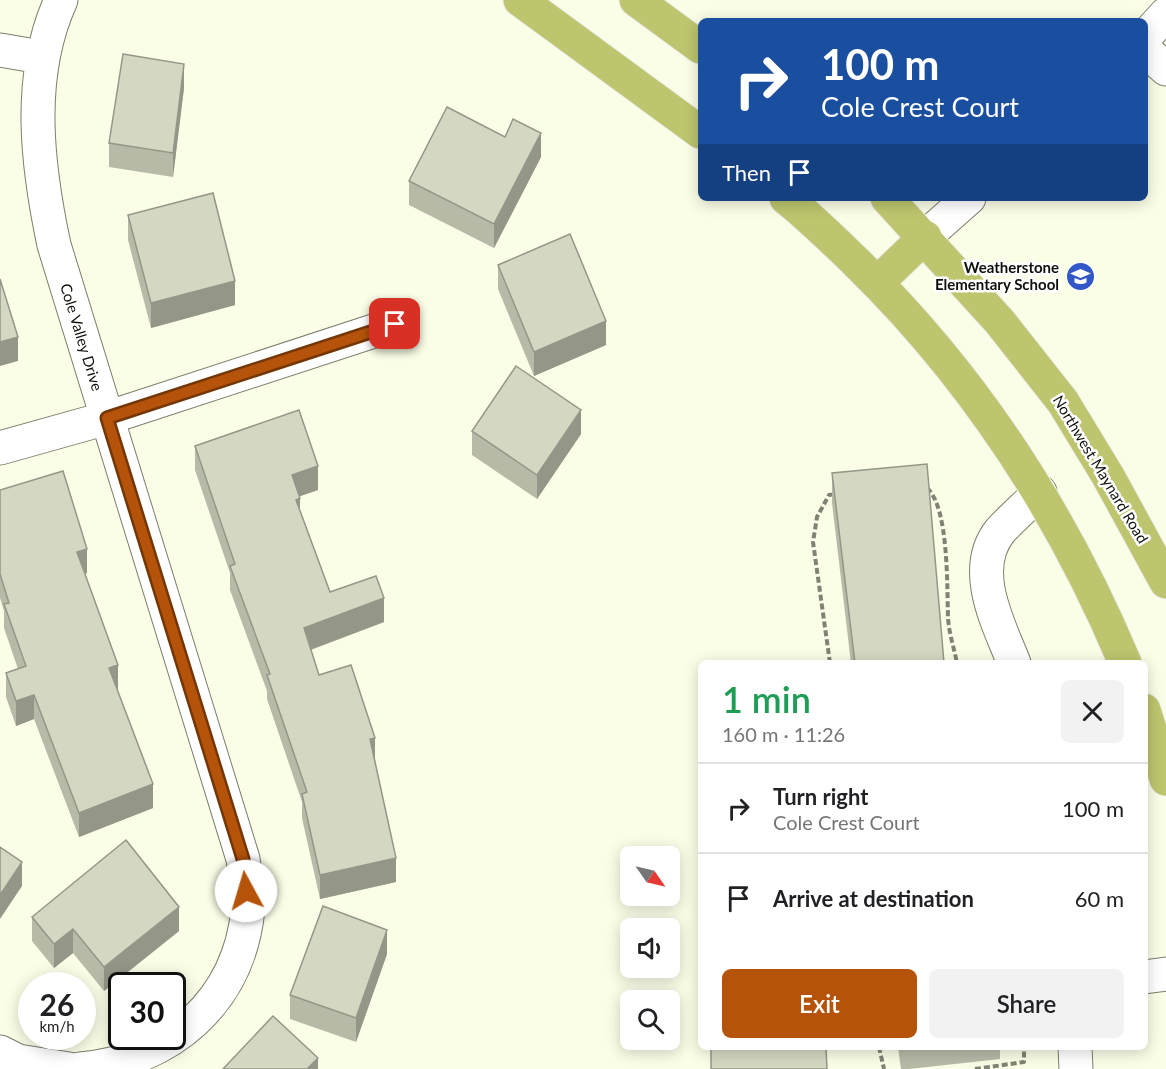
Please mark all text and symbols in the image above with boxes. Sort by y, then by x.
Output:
text: 100 m [821,39,939,89]
icon: right [722,42,800,120]
text: Cole Crest Court [821,90,1019,123]
icon: arrive [783,156,816,189]
text: Then [722,159,771,186]
place label: Weatherstone Elementary School [935,258,1059,293]
school or university icon: Weatherstone Elementary School [1064,260,1096,292]
street label: Cole Valley Drive [57,281,107,393]
pin [369,298,420,349]
icon: arrive [378,307,411,340]
street label: Northwest Maynard Road [1050,392,1152,546]
text: 1 min [722,677,811,721]
button: close [1061,680,1124,743]
text: 160 m · 11:26 [722,722,845,746]
text: Turn right [773,783,868,810]
icon: right [722,792,755,825]
text: 100 m [1062,795,1124,822]
text: Cole Crest Court [773,810,920,834]
north arrow [620,846,680,906]
map controls [620,846,680,1050]
position arrow [214,859,278,923]
icon: arrive [722,882,755,915]
text: Arrive at destination [773,885,974,912]
text: 60 m [1075,885,1124,912]
button: sound [620,918,680,978]
button: Exit [722,969,917,1038]
button: Share [929,969,1124,1038]
speed limit sign: 30 [108,972,186,1050]
text: 26 [40,986,74,1022]
button: search [620,990,680,1050]
text: km/h [39,1017,75,1035]

